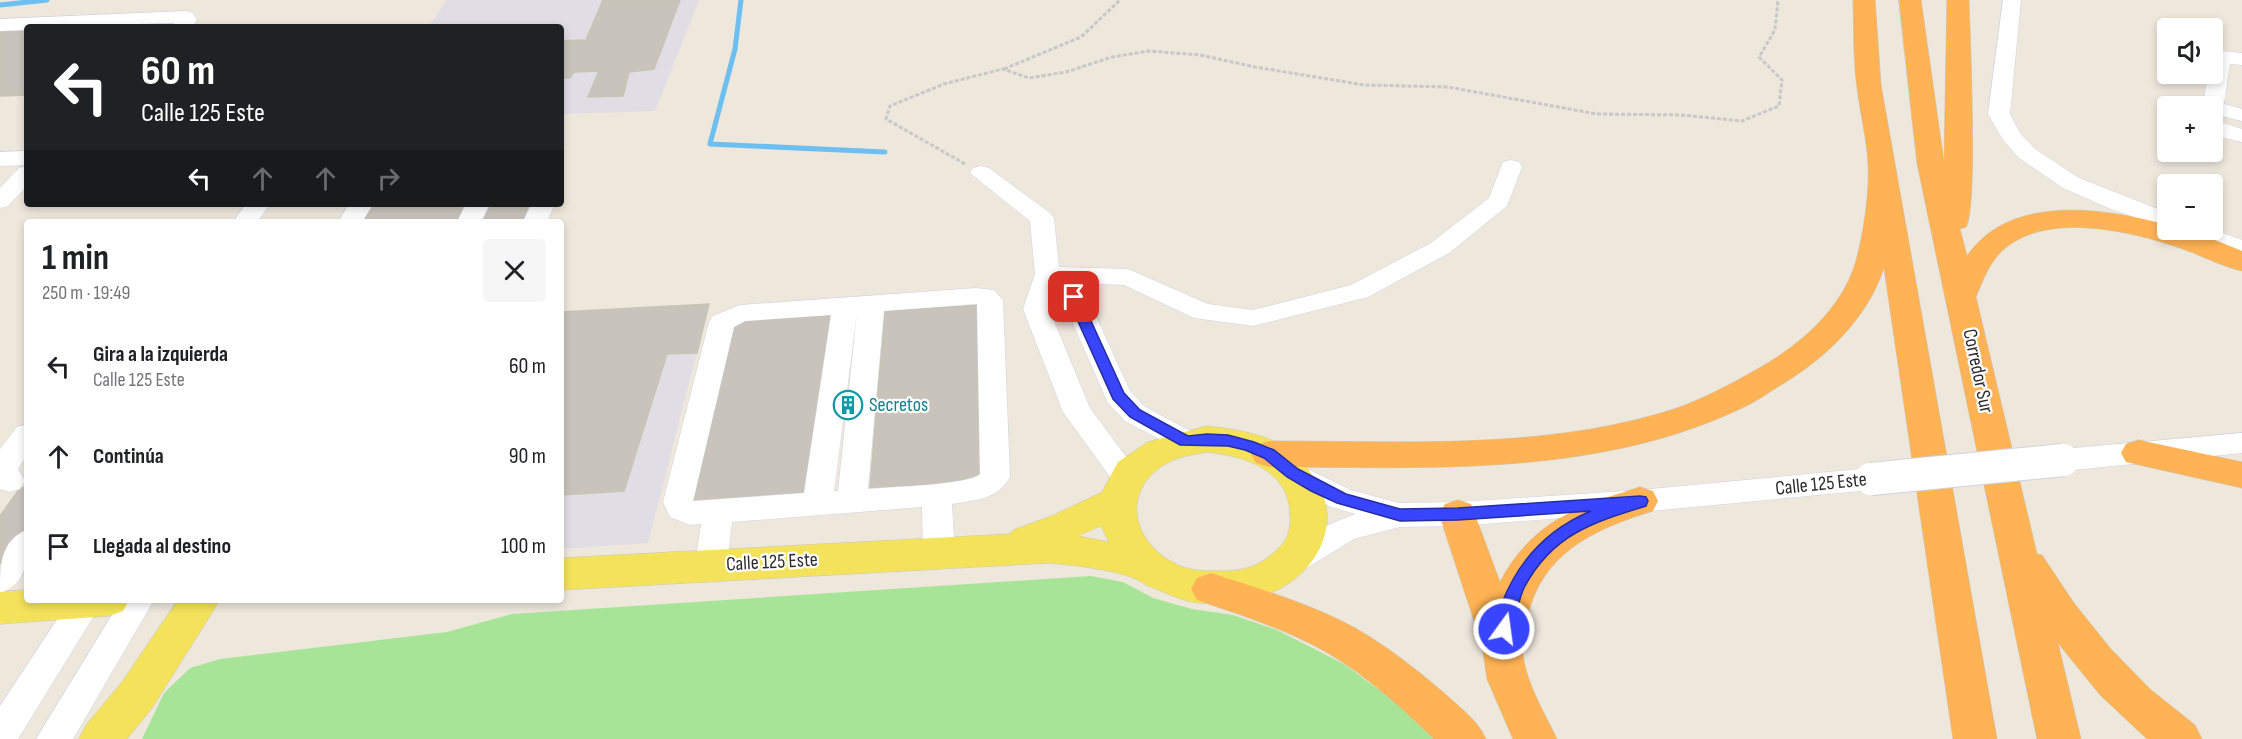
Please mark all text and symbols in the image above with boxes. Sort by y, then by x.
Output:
map controls [2157,18,2223,240]
button: sound [2157,18,2223,84]
text: 60 m [141,46,215,97]
icon: left [42,48,120,126]
button: + [2157,96,2223,162]
text: Calle 125 Este [141,97,265,129]
icon: left [183,162,216,195]
icon: ahead [246,162,279,195]
icon: ahead [309,162,342,195]
icon: right [372,162,405,195]
button: − [2157,174,2223,240]
text: 1 min [42,237,109,280]
button: close [483,239,546,302]
pin [1048,271,1099,322]
icon: arrive [1057,280,1090,313]
text: 250 m · 19:49 [42,281,130,305]
street label: Corredor Sur [1957,327,1999,415]
text: Gira a la izquierda [93,341,228,368]
icon: left [42,350,75,383]
text: 60 m [509,353,546,380]
text: Calle 125 Este [93,368,185,392]
building icon: Secretos [832,389,864,421]
place label: Secretos [869,393,928,417]
icon: ahead [42,440,75,473]
text: Continúa [93,443,164,470]
text: 90 m [509,443,546,470]
street label: Calle 125 Este [1774,467,1868,501]
icon: arrive [42,530,75,563]
text: Llegada al destino [93,533,231,560]
text: 100 m [501,533,546,560]
street label: Calle 125 Este [726,548,818,576]
position arrow [1472,597,1536,661]

